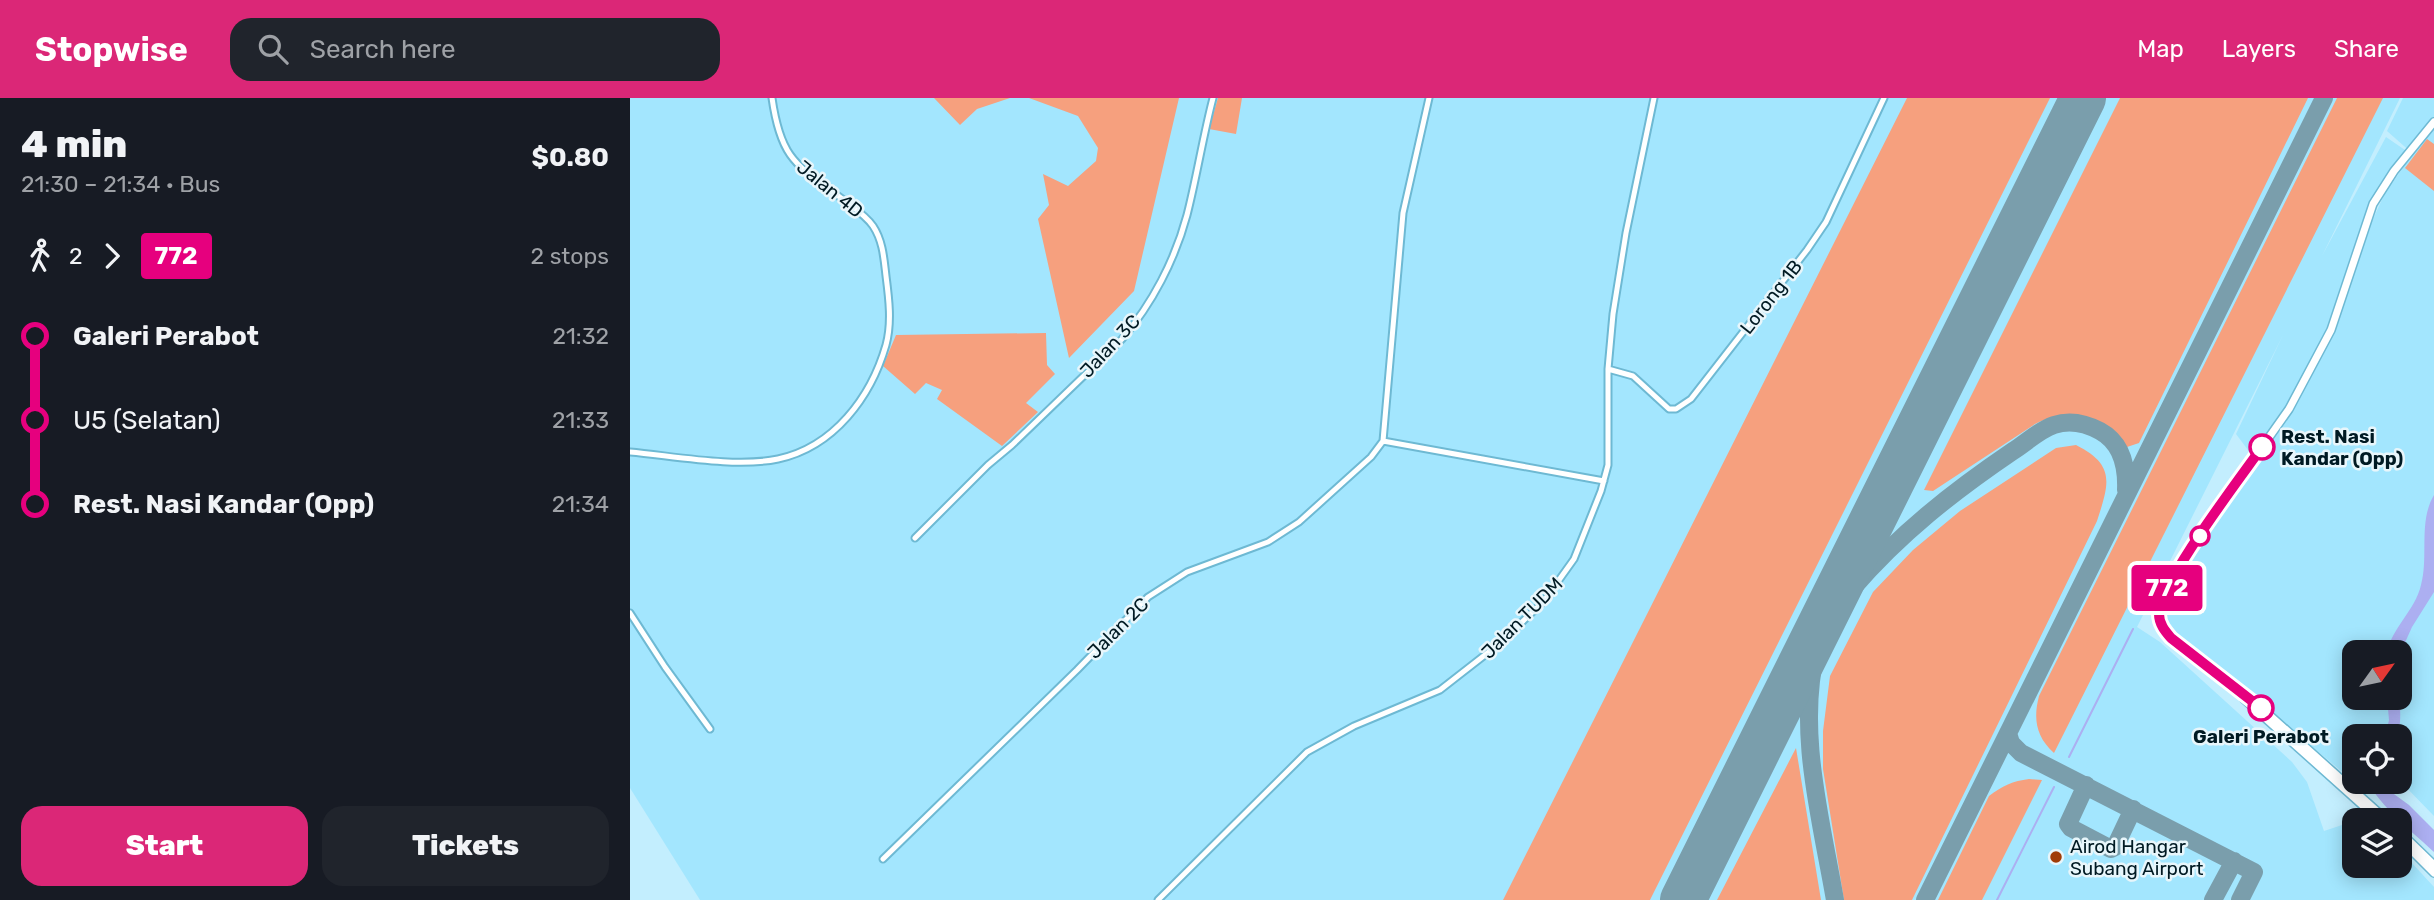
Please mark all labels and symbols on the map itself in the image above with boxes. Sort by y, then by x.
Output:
street label: Jalan 4D [792,155,868,223]
street label: Lorong 1B [1735,255,1807,339]
street label: Jalan 3C [1075,310,1145,382]
place label: Rest. Nasi Kandar (Opp) [2281,425,2403,470]
marker: Rest. Nasi Kandar (Opp) [2249,434,2275,460]
unlabelled marker [2190,526,2210,546]
line badge: 772 [2127,565,2207,611]
street label: Jalan TUDM [1476,572,1568,664]
street label: Jalan 2C [1082,592,1154,664]
north arrow [2342,640,2412,710]
marker: Galeri Perabot [2248,695,2274,721]
place label: Galeri Perabot [2193,725,2329,748]
place label: Airod Hangar Subang Airport [2070,835,2204,880]
marker: Airod Hangar Subang Airport [2048,849,2064,865]

